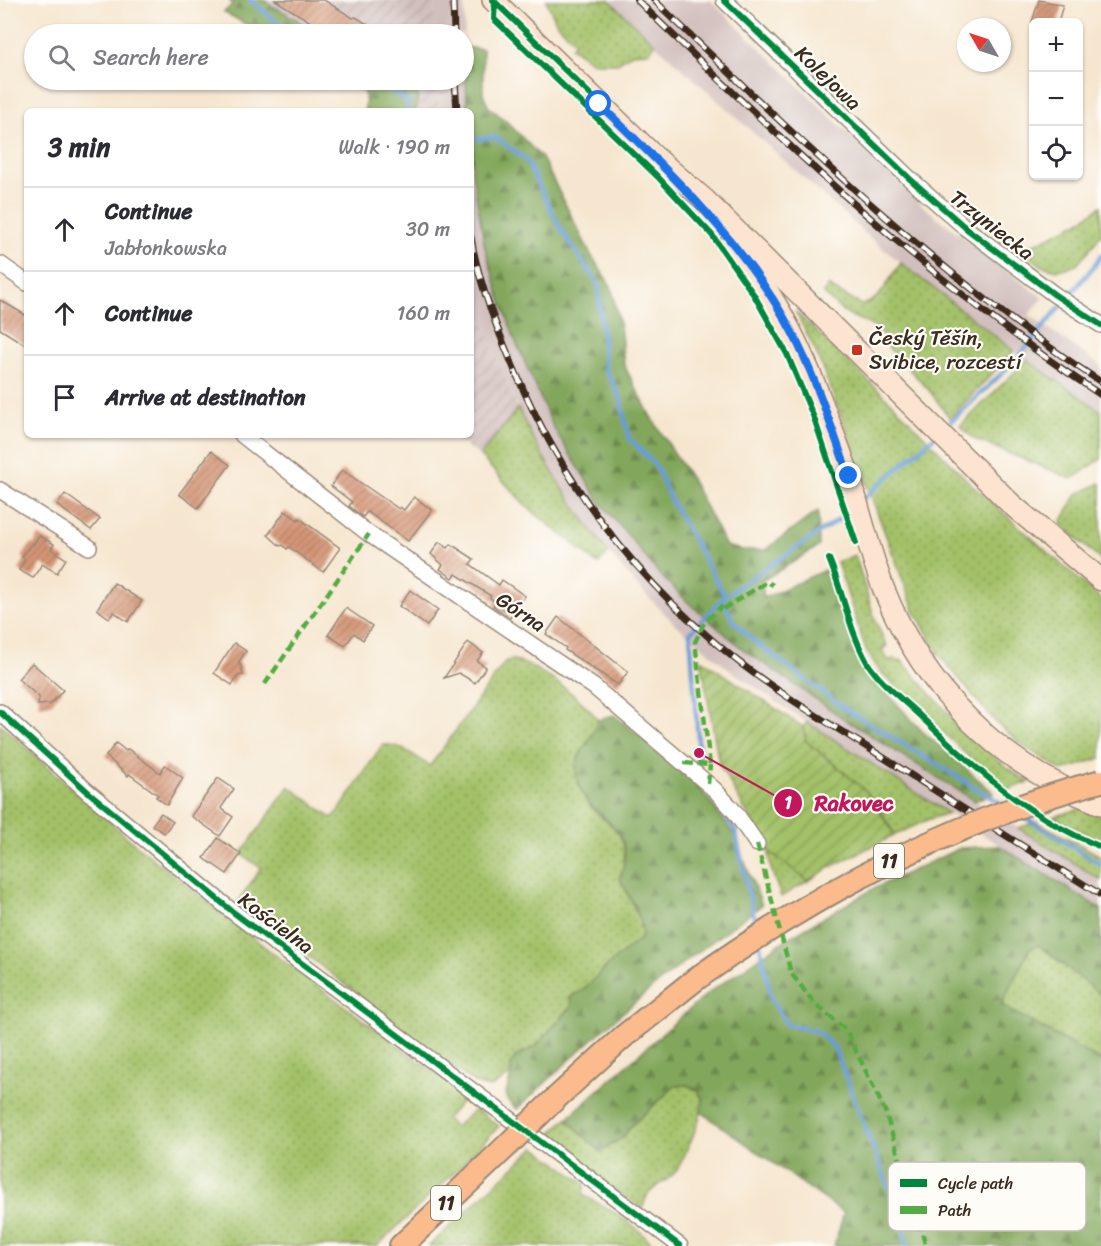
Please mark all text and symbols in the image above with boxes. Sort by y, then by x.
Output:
north arrow [957,18,1011,72]
map controls [1029,18,1083,180]
button: + [1029,18,1083,72]
search box [24,24,474,90]
street label: Kolejowa [785,36,871,121]
text: Search here [93,38,209,77]
icon: search [45,41,78,74]
button: − [1029,72,1083,126]
route start [585,90,611,116]
text: 3 min [48,124,110,170]
button: locate [1029,126,1083,180]
text: Walk · 190 m [338,130,450,165]
street label: Trzyniecka [941,179,1043,271]
text: Continue [105,192,193,231]
text: 30 m [406,212,450,247]
icon: ahead [48,213,81,246]
text: Jabłonkowska [105,231,227,266]
text: Continue [105,294,193,333]
text: 160 m [397,296,450,331]
icon: ahead [48,297,81,330]
place label: Český Těšín, Svibice, rozcestí [869,319,1024,381]
marker: Český Těšín, Svibice, rozcestí [850,343,864,357]
text: Arrive at destination [105,378,306,417]
icon: arrive [48,381,81,414]
route end [835,462,861,488]
street label: Górna [488,581,554,643]
callout: Rakovec [773,783,906,823]
text: Rakovec [813,784,895,823]
text: 1 [784,787,792,819]
road number: 11 [874,844,904,878]
street label: Kościelna [230,882,323,965]
legend [888,1162,1086,1231]
text: Cycle path [938,1169,1013,1198]
road number: 11 [431,1186,461,1220]
text: Path [938,1196,971,1225]

